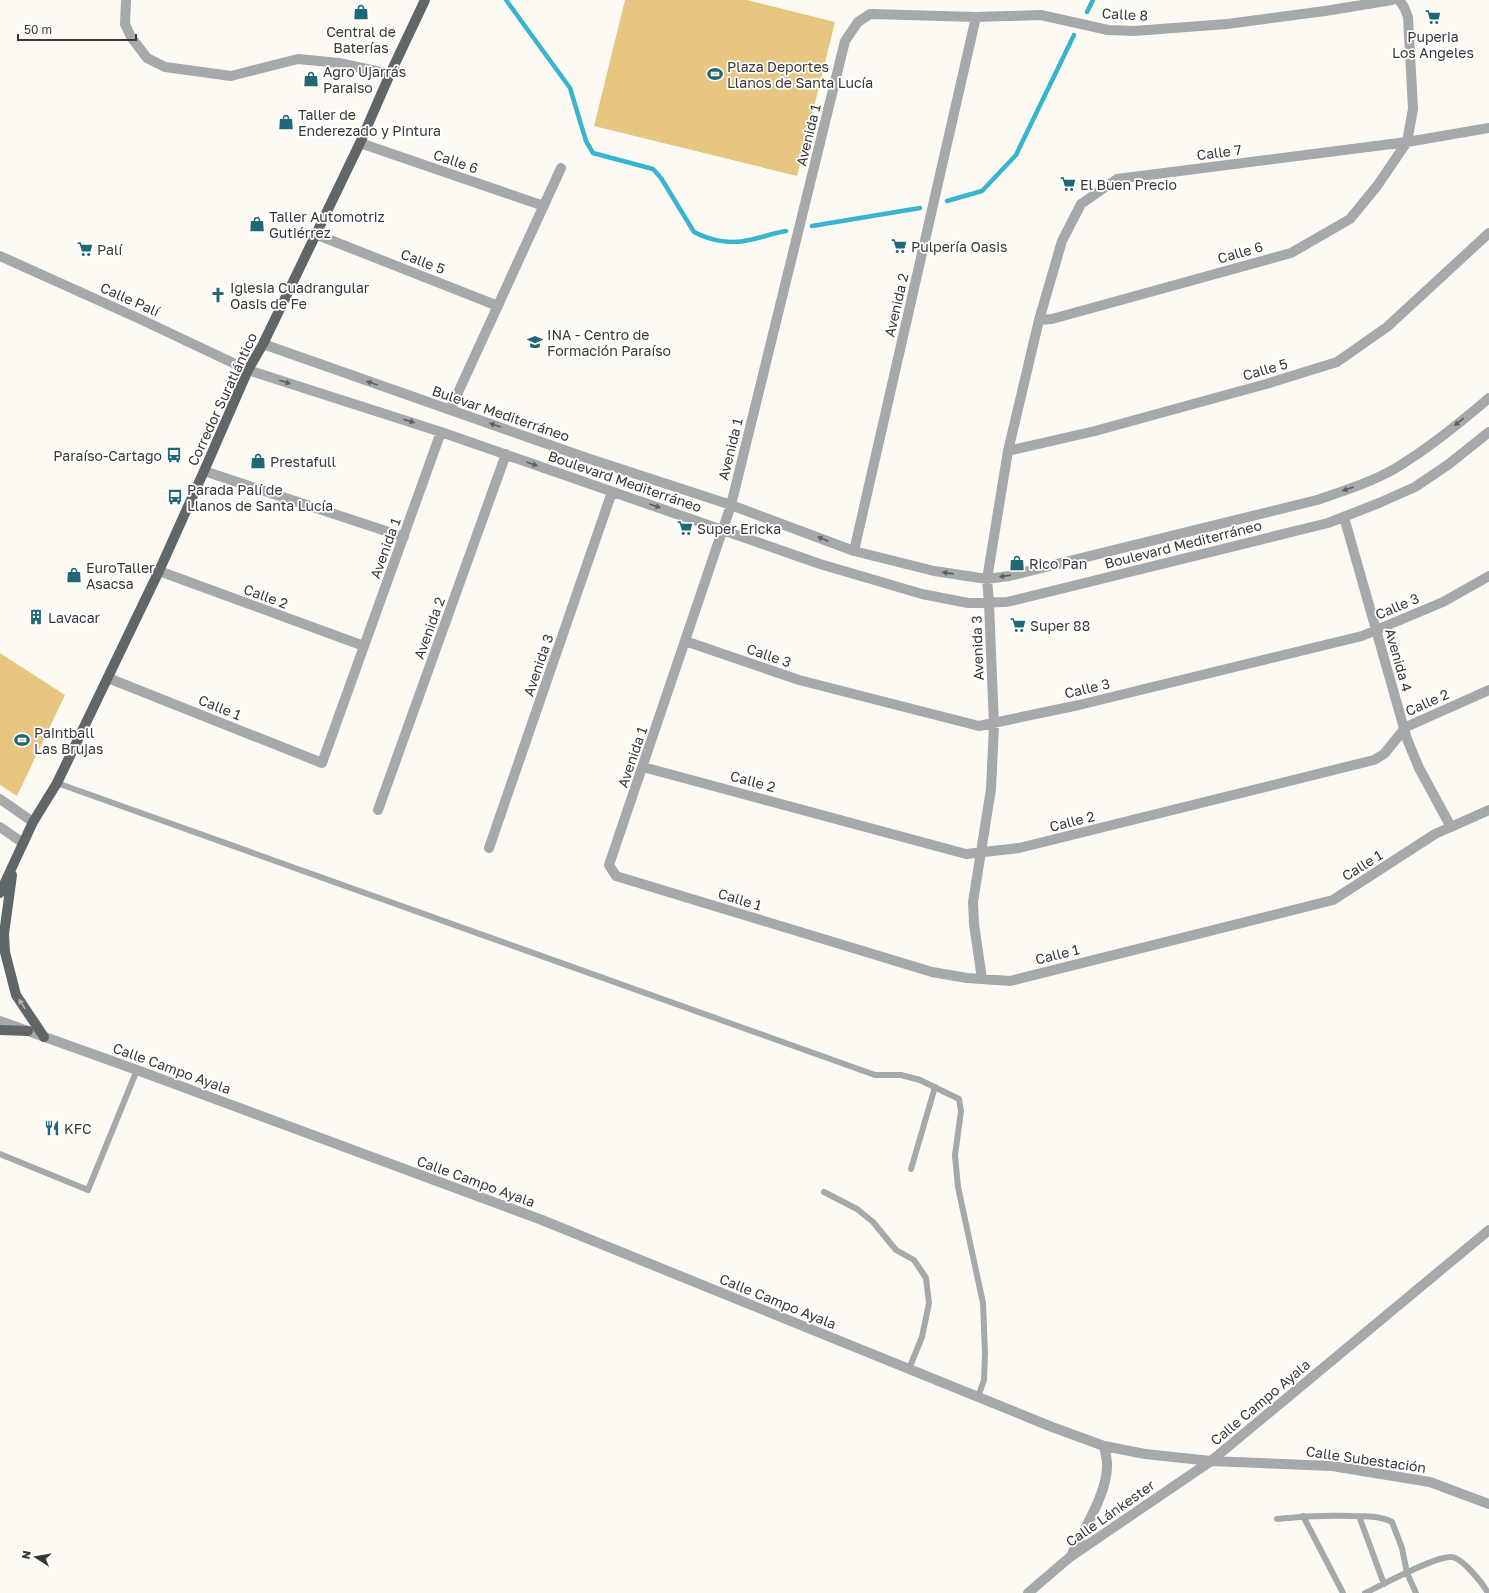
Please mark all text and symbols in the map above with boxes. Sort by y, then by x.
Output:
shop icon: Central de Baterías [352,3,370,21]
street label: Calle 8 [1101,4,1149,24]
supermarket icon: Puperia Los Angeles [1424,8,1442,26]
scale bar [18,16,136,42]
text: 50 m [24,22,52,37]
place label: Central de Baterías [326,23,396,56]
place label: Puperia Los Angeles [1392,28,1474,61]
place label: Plaza Deportes Llanos de Santa Lucía [727,58,873,91]
place label: Agro Ujarrás Paraiso [323,63,406,96]
sports icon: Plaza Deportes Llanos de Santa Lucía [706,65,724,83]
shop icon: Agro Ujarrás Paraiso [302,70,320,88]
street label: Avenida 1 [792,102,824,168]
place label: Taller de Enderezado y Pintura [298,106,441,139]
shop icon: Taller de Enderezado y Pintura [277,113,295,131]
street label: Calle 7 [1195,141,1243,163]
street label: Calle 6 [431,145,481,177]
supermarket icon: El Buen Precio [1059,175,1077,193]
place label: El Buen Precio [1080,176,1177,193]
place label: Taller Automotriz Gutiérrez [269,208,385,241]
shop icon: Taller Automotriz Gutiérrez [248,215,266,233]
supermarket icon: Pulpería Oasis [890,237,908,255]
street label: Calle 6 [1215,237,1265,267]
place label: Pulpería Oasis [911,238,1007,255]
supermarket icon: Palí [76,240,94,258]
place label: Palí [97,241,123,258]
street label: Calle 5 [398,245,448,277]
street label: Avenida 2 [880,272,912,338]
street label: Calle Palí [98,278,163,320]
place label: Iglesia Cuadrangular Oasis de Fe [230,279,370,312]
church icon: Iglesia Cuadrangular Oasis de Fe [209,286,227,304]
place label: INA - Centro de Formación Paraíso [547,326,671,359]
street label: Corredor Suratlántico [184,330,260,468]
school or university icon: INA - Centro de Formación Paraíso [526,333,544,351]
street label: Calle 5 [1241,354,1289,384]
one-way arrow [279,379,291,385]
one-way arrow [365,379,377,385]
street label: Bulevar Mediterráneo [430,381,572,445]
street label: Avenida 1 [714,416,746,482]
one-way arrow [1453,418,1464,427]
one-way arrow [403,419,415,425]
one-way arrow [488,422,500,428]
bus stop icon: Paraíso-Cartago [165,446,183,464]
place label: Paraíso-Cartago [53,447,162,464]
street label: Boulevard Mediterráneo [546,447,704,515]
shop icon: Prestafull [249,452,267,470]
place label: Prestafull [270,453,336,470]
one-way arrow [526,461,538,467]
place label: Parada Palí de Llanos de Santa Lucía [187,481,333,514]
one-way arrow [1342,486,1354,492]
bus stop icon: Parada Palí de Llanos de Santa Lucía [166,488,184,506]
one-way arrow [649,504,661,510]
street label: Avenida 1 [366,515,404,581]
street label: Boulevard Mediterráneo [1103,516,1263,572]
supermarket icon: Super Ericka [676,519,694,537]
place label: Super Ericka [697,520,781,537]
one-way arrow [817,536,829,542]
shop icon: Rico Pan [1008,554,1026,572]
place label: Rico Pan [1029,555,1087,572]
place label: EuroTaller Asacsa [86,559,155,592]
shop icon: EuroTaller Asacsa [65,566,83,584]
one-way arrow [942,570,954,576]
one-way arrow [999,573,1011,579]
street label: Calle 2 [241,580,291,612]
street label: Calle 3 [1372,589,1422,623]
street label: Avenida 2 [410,595,448,661]
building icon: Lavacar [27,608,45,626]
place label: Lavacar [48,609,101,626]
street label: Avenida 3 [967,615,987,681]
supermarket icon: Super 88 [1009,616,1027,634]
place label: Super 88 [1030,617,1090,634]
street label: Avenida 4 [1382,626,1416,694]
street label: Avenida 3 [519,632,557,698]
street label: Calle 3 [744,639,794,671]
street label: Calle 3 [1063,675,1111,701]
street label: Calle 2 [1403,685,1451,719]
street label: Calle 1 [196,691,244,723]
place label: Paintball Las Brujas [34,724,103,757]
street label: Avenida 1 [614,724,650,790]
sports icon: Paintball Las Brujas [13,731,31,749]
street label: Calle 2 [729,767,777,795]
street label: Calle 2 [1048,807,1096,835]
street label: Calle 1 [1339,846,1386,884]
street label: Calle 1 [716,884,764,914]
street label: Calle 1 [1033,940,1081,968]
one-way arrow [19,998,26,1010]
street label: Calle Campo Ayala [111,1039,233,1097]
restaurant icon: KFC [43,1119,61,1137]
place label: KFC [64,1120,91,1137]
street label: Calle Campo Ayala [415,1152,537,1210]
street label: Calle Campo Ayala [717,1270,839,1332]
street label: Calle Campo Ayala [1207,1355,1313,1449]
street label: Calle Subestación [1305,1442,1427,1476]
street label: Calle Lánkester [1062,1476,1158,1550]
north arrow [16,1537,56,1577]
text: N [19,1549,33,1560]

